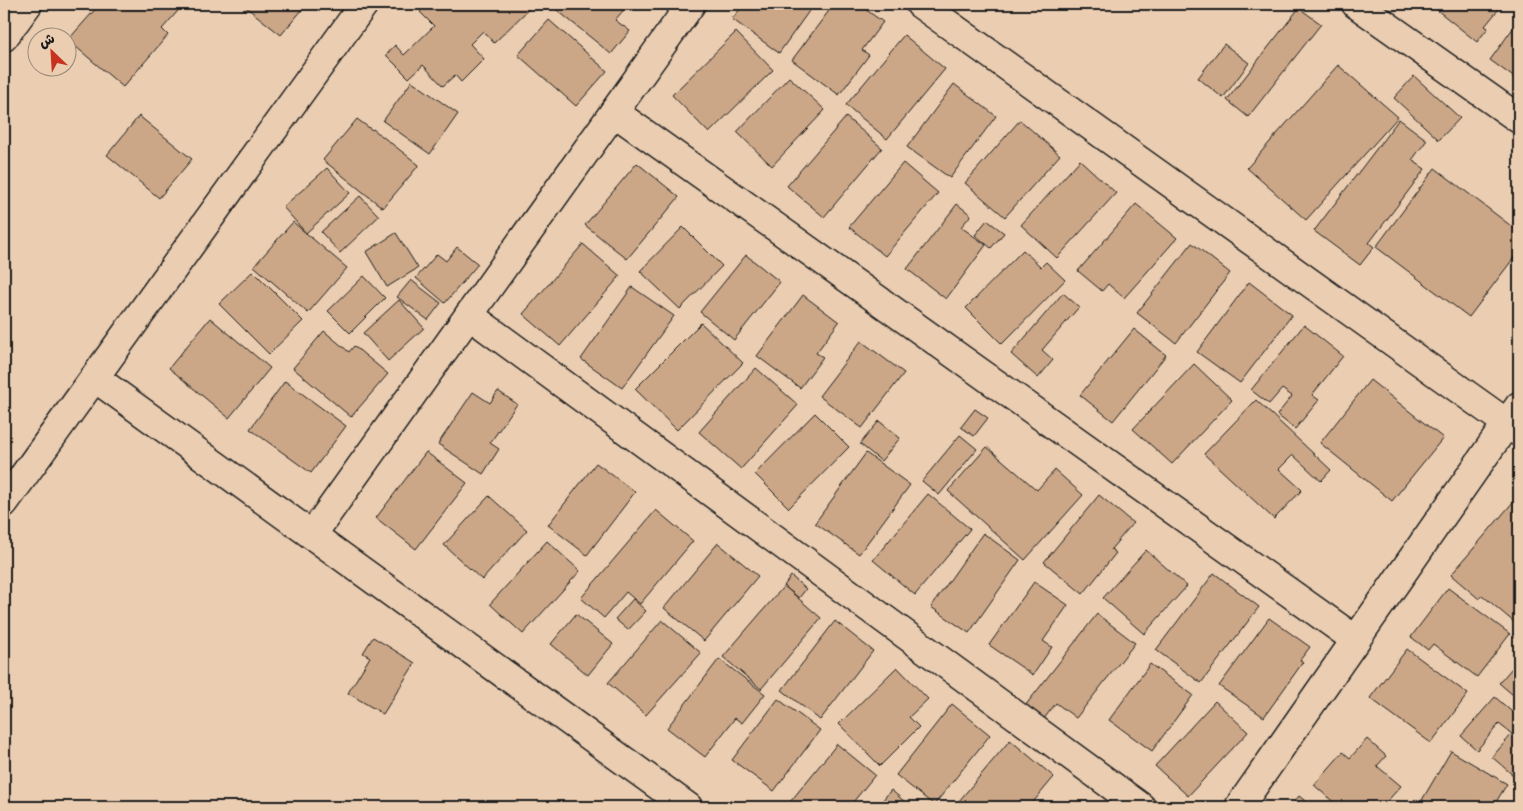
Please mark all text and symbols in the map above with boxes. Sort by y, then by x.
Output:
north arrow [28,28,78,78]
text: ش [36,29,59,54]

